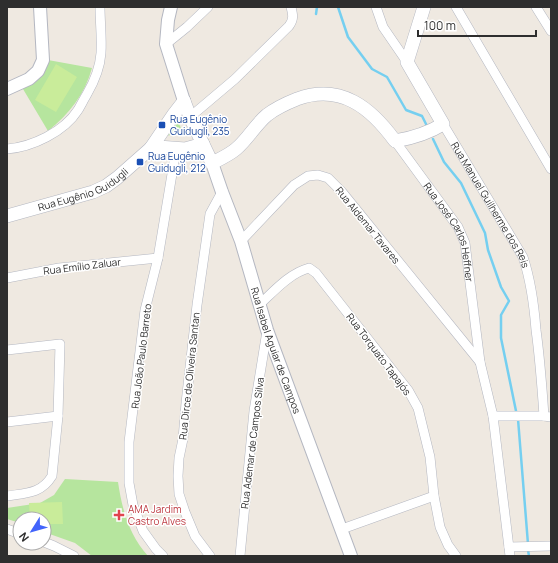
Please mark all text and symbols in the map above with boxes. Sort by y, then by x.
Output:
scale bar [418,12,536,38]
text: 100 m [424,17,456,34]
place label: Rua Eugênio Guidugli, 235 [170,112,230,138]
marker: Rua Eugênio Guidugli, 235 [157,120,167,130]
street label: Rua Manuel Guilherme dos Reis [448,139,533,269]
place label: Rua Eugênio Guidugli, 212 [148,149,206,175]
marker: Rua Eugênio Guidugli, 212 [135,157,145,167]
street label: Rua Eugênio Guidugli [36,165,131,214]
street label: Rua José Carlos Heffner [421,180,477,283]
street label: Rua Aldemar Tavares [333,184,403,266]
street label: Rua Emílio Zaluar [42,254,122,278]
street label: Rua Isabel Aguiar de Campos [248,285,304,415]
street label: Rua João Paulo Barreto [128,303,154,409]
street label: Rua Torquato Tapajós [343,310,415,398]
street label: Rua Dirce de Oliveira Santan [175,311,203,441]
street label: Rua Ademar de Campos Silva [237,376,267,510]
place label: AMA Jardim Castro Alves [128,502,186,528]
marker: AMA Jardim Castro Alves [113,509,125,521]
north arrow [12,511,52,551]
text: N [15,530,32,545]

